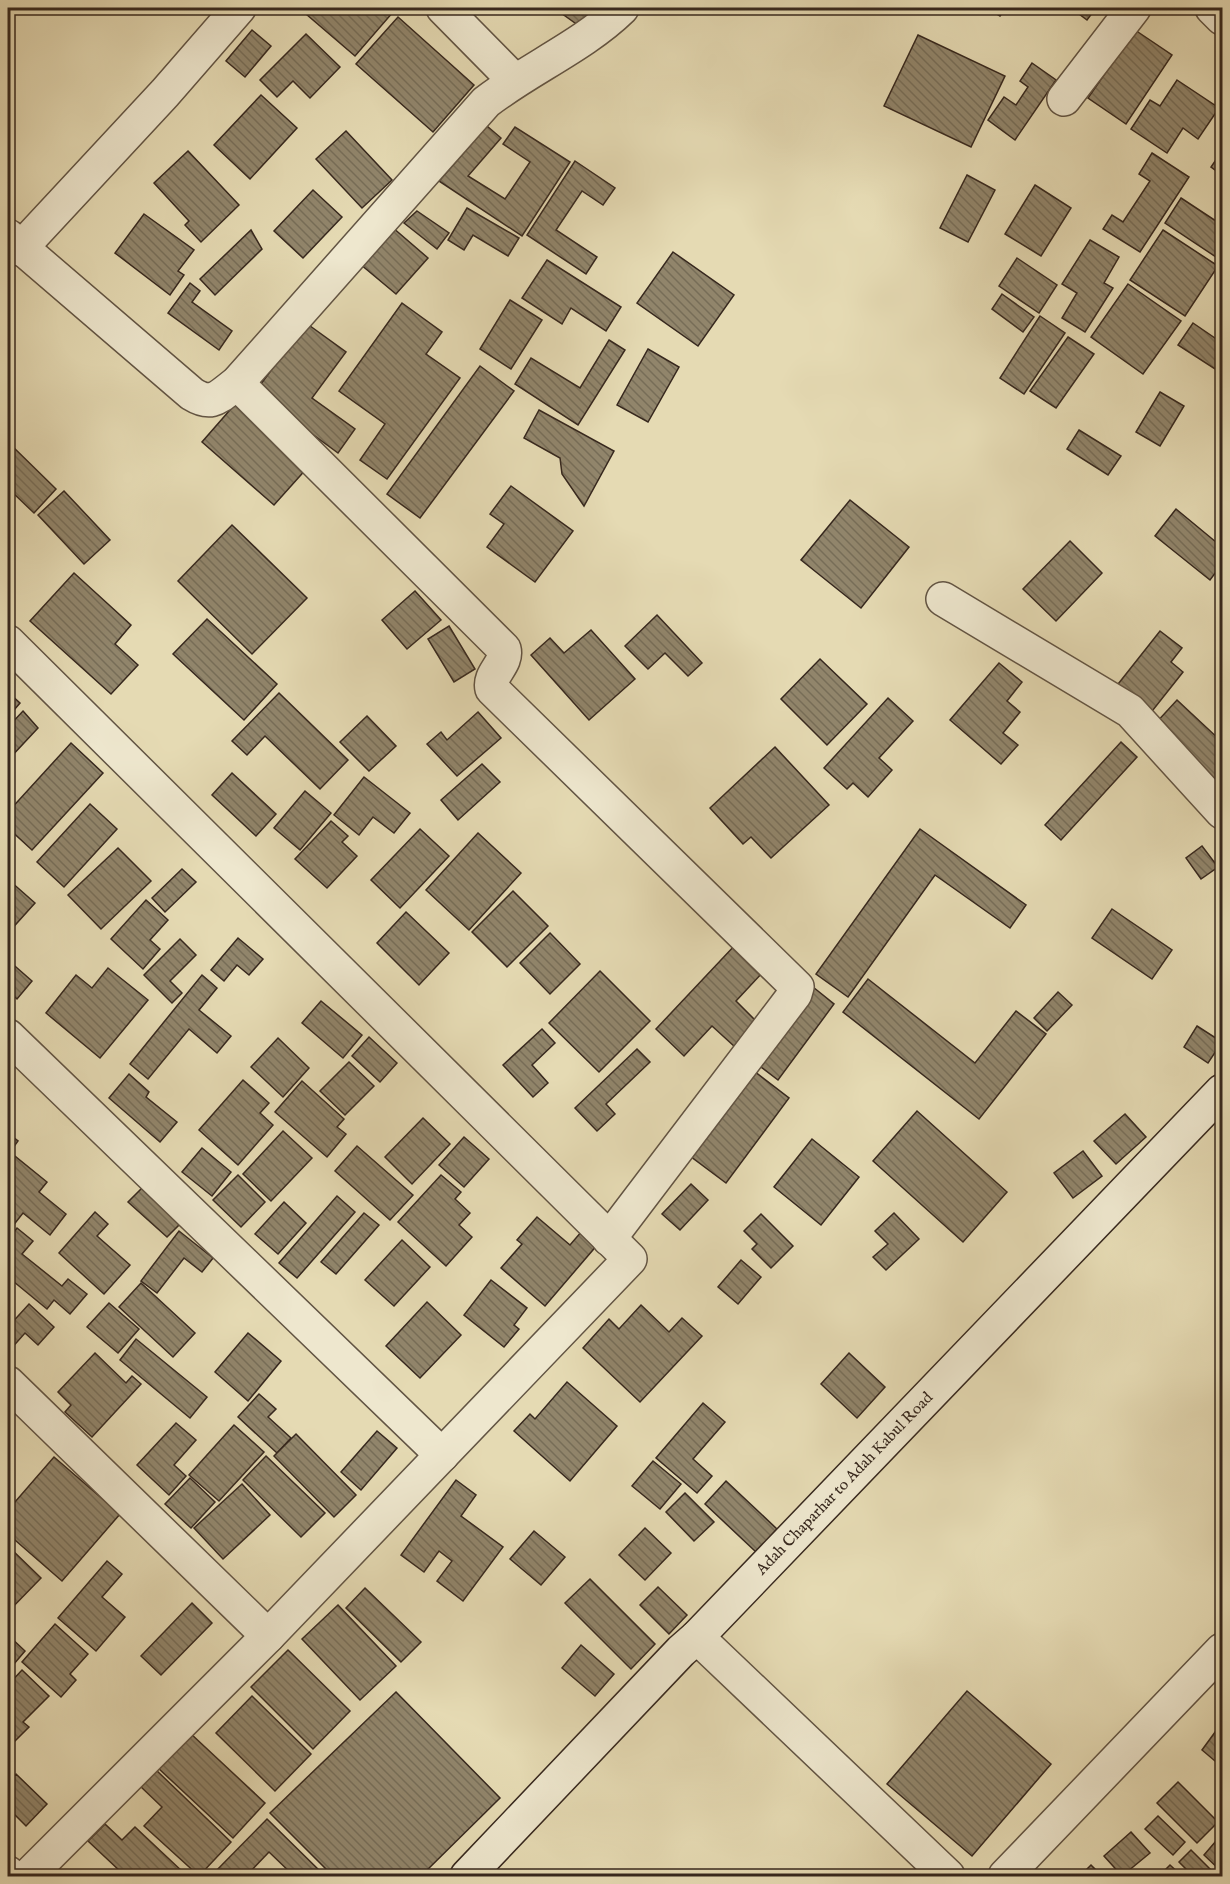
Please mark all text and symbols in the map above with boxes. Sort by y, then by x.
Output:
street label: Adah Chaparhar to Adah Kabul Road [752,1388,938,1580]

